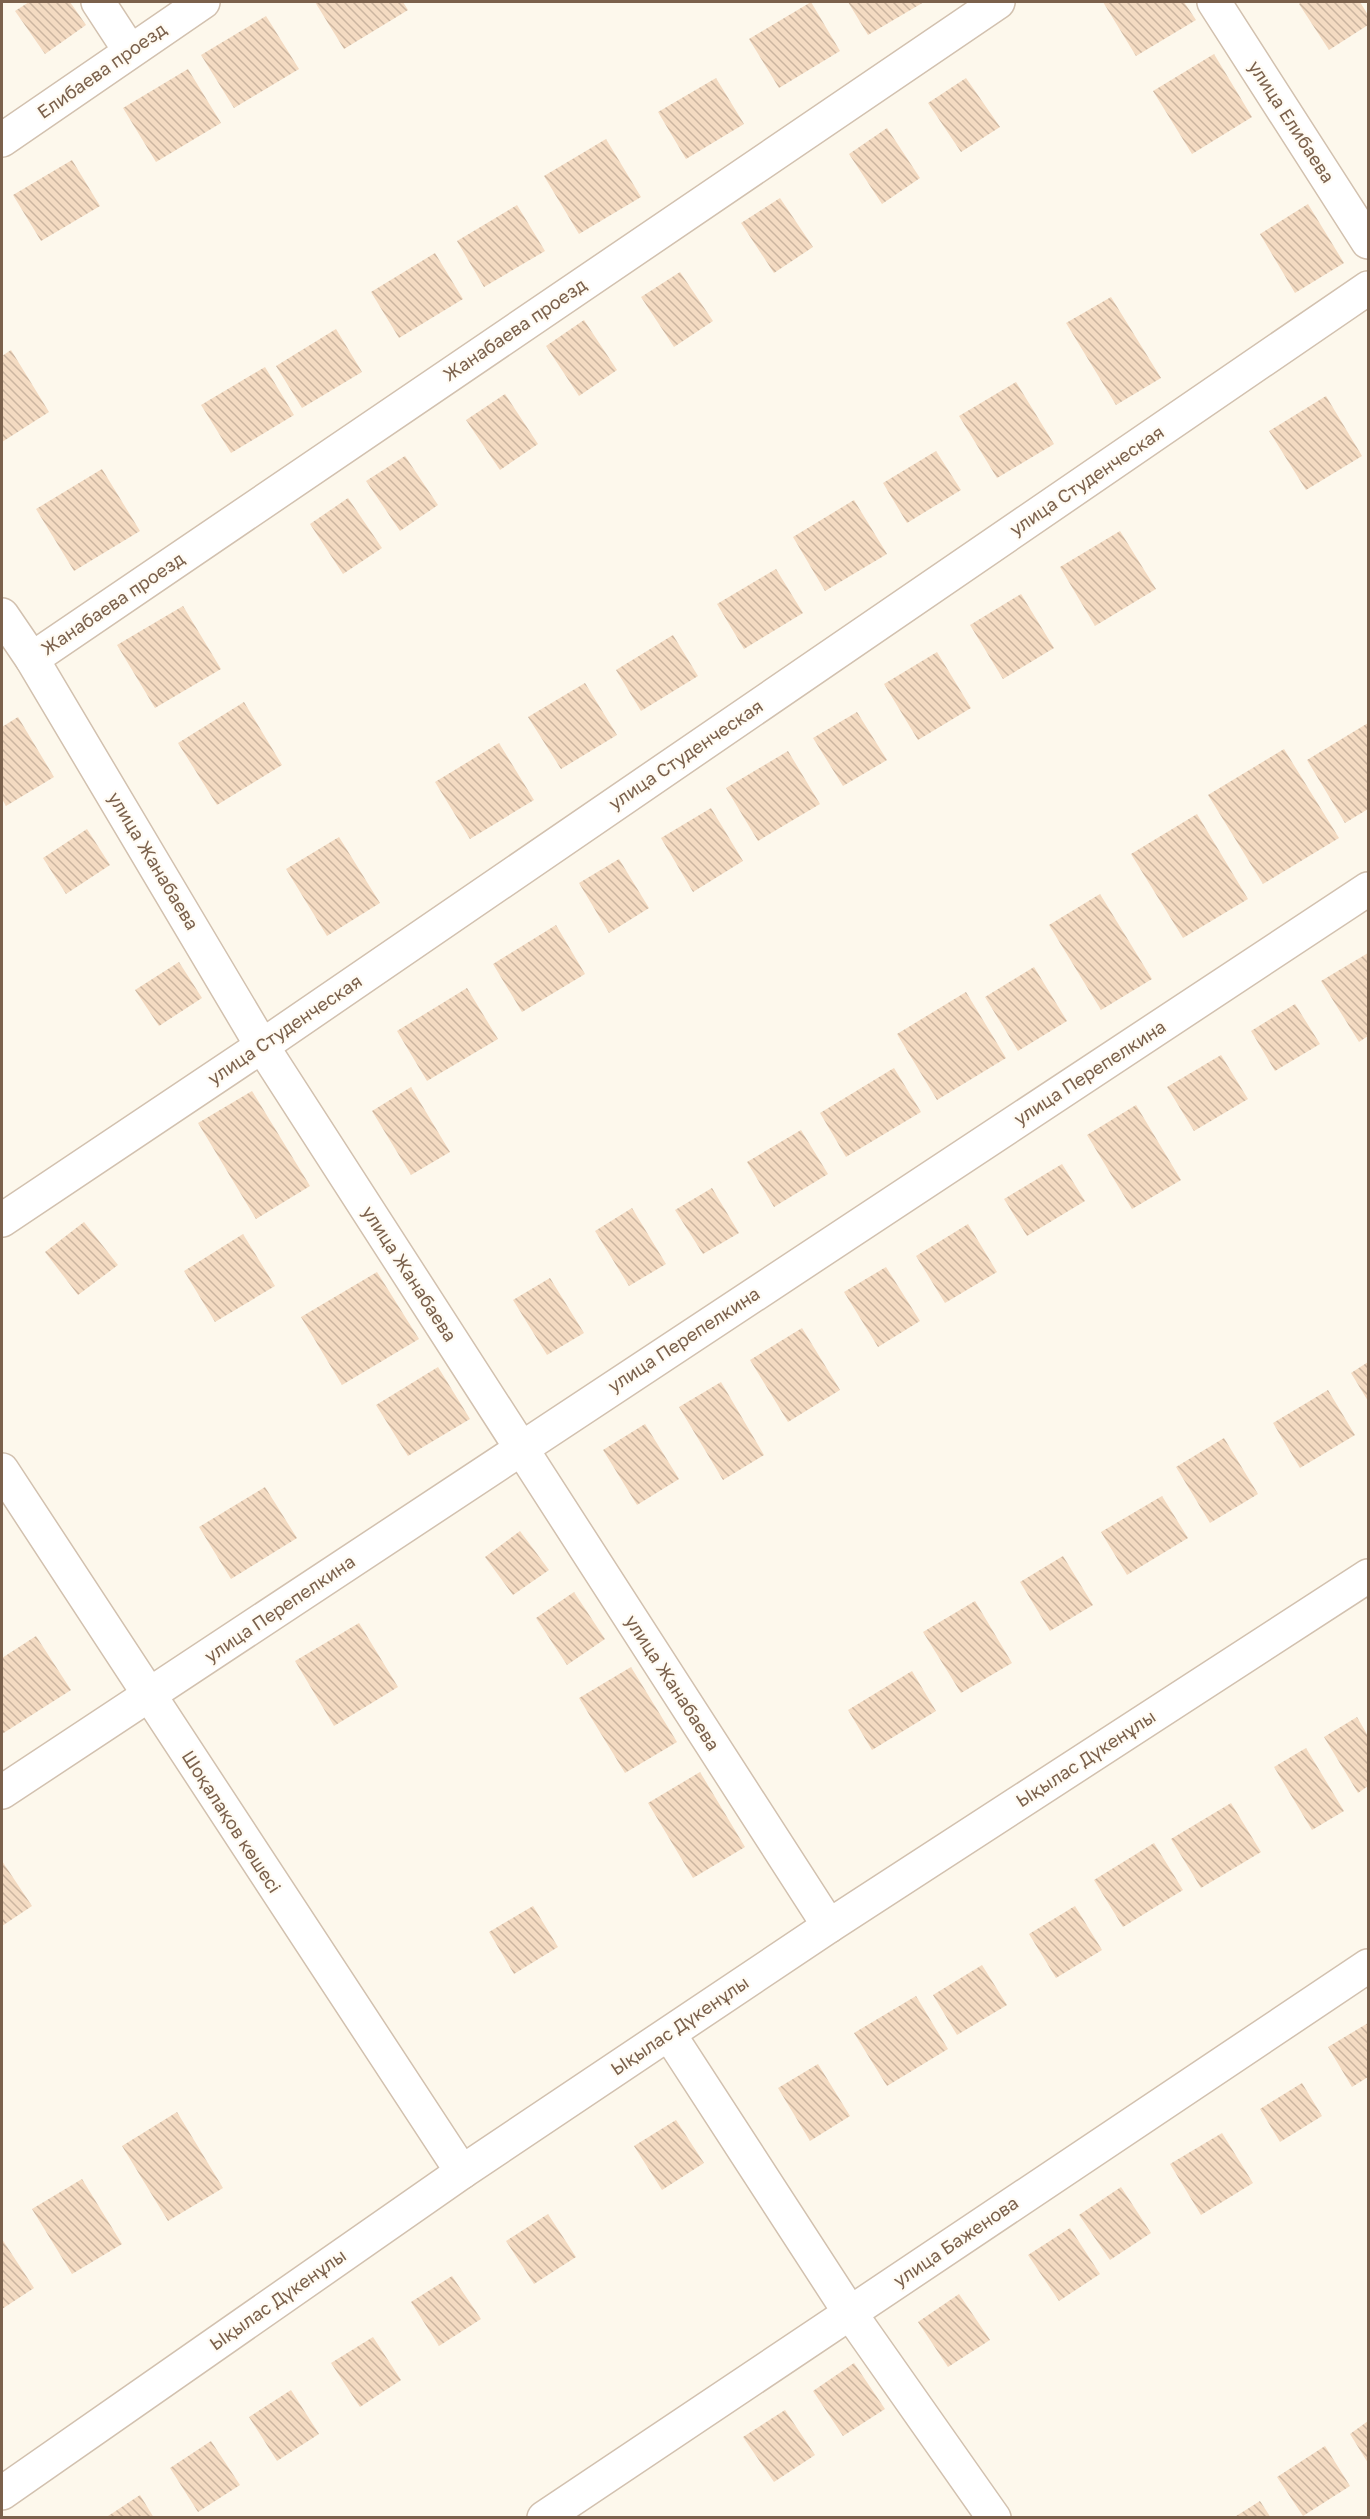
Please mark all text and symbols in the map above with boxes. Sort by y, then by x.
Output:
street label: Елибаева проезд [33,17,170,123]
street label: улица Елибаева [1244,56,1340,187]
street label: Жанабаева проезд [439,273,590,385]
street label: улица Студенческая [1005,420,1168,540]
street label: Жанабаева проезд [37,547,188,659]
street label: улица Студенческая [604,694,767,814]
street label: улица Жанабаева [104,787,204,934]
street label: улица Студенческая [203,969,366,1089]
street label: улица Перепелкина [1009,1015,1170,1130]
street label: улица Жанабаева [358,1201,462,1345]
street label: улица Перепелкина [603,1282,764,1397]
street label: улица Перепелкина [200,1550,359,1667]
street label: улица Жанабаева [621,1610,725,1754]
street label: Ықылас Дүкенұлы [1012,1705,1160,1812]
street label: Шоқалақов көшесі [178,1746,286,1897]
street label: Ықылас Дүкенұлы [606,1971,753,2080]
street label: улица Баженова [889,2191,1022,2291]
street label: Ықылас Дүкенұлы [205,2244,351,2355]

